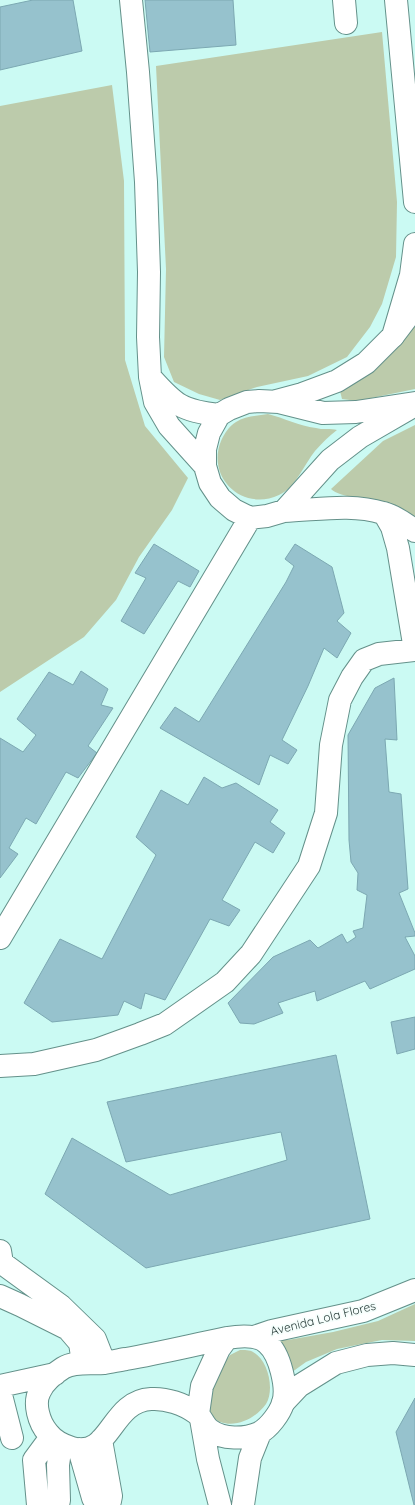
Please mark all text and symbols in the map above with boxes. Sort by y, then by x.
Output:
street label: Avenida Lola Flores [269,1298,378,1338]

